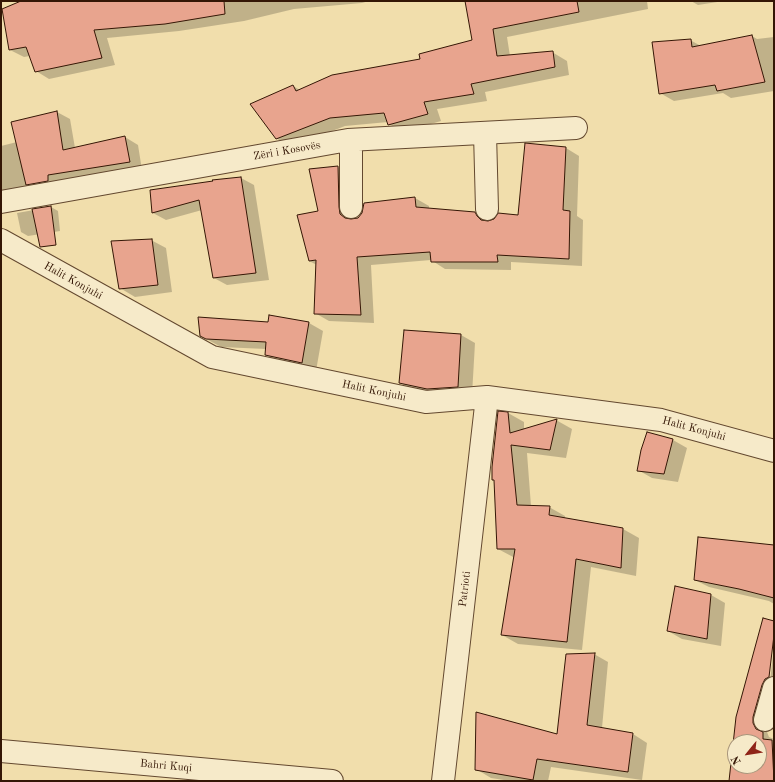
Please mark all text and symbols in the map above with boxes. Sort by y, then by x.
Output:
street label: Zëri i Kosovës [252,139,322,163]
street label: Halit Konjuhi [41,259,105,303]
street label: Halit Konjuhi [341,378,407,404]
street label: Halit Konjuhi [661,414,727,444]
street label: Patrioti [456,570,474,608]
north arrow [727,734,767,774]
text: N [730,753,744,766]
street label: Bahri Kuqi [139,757,193,775]

